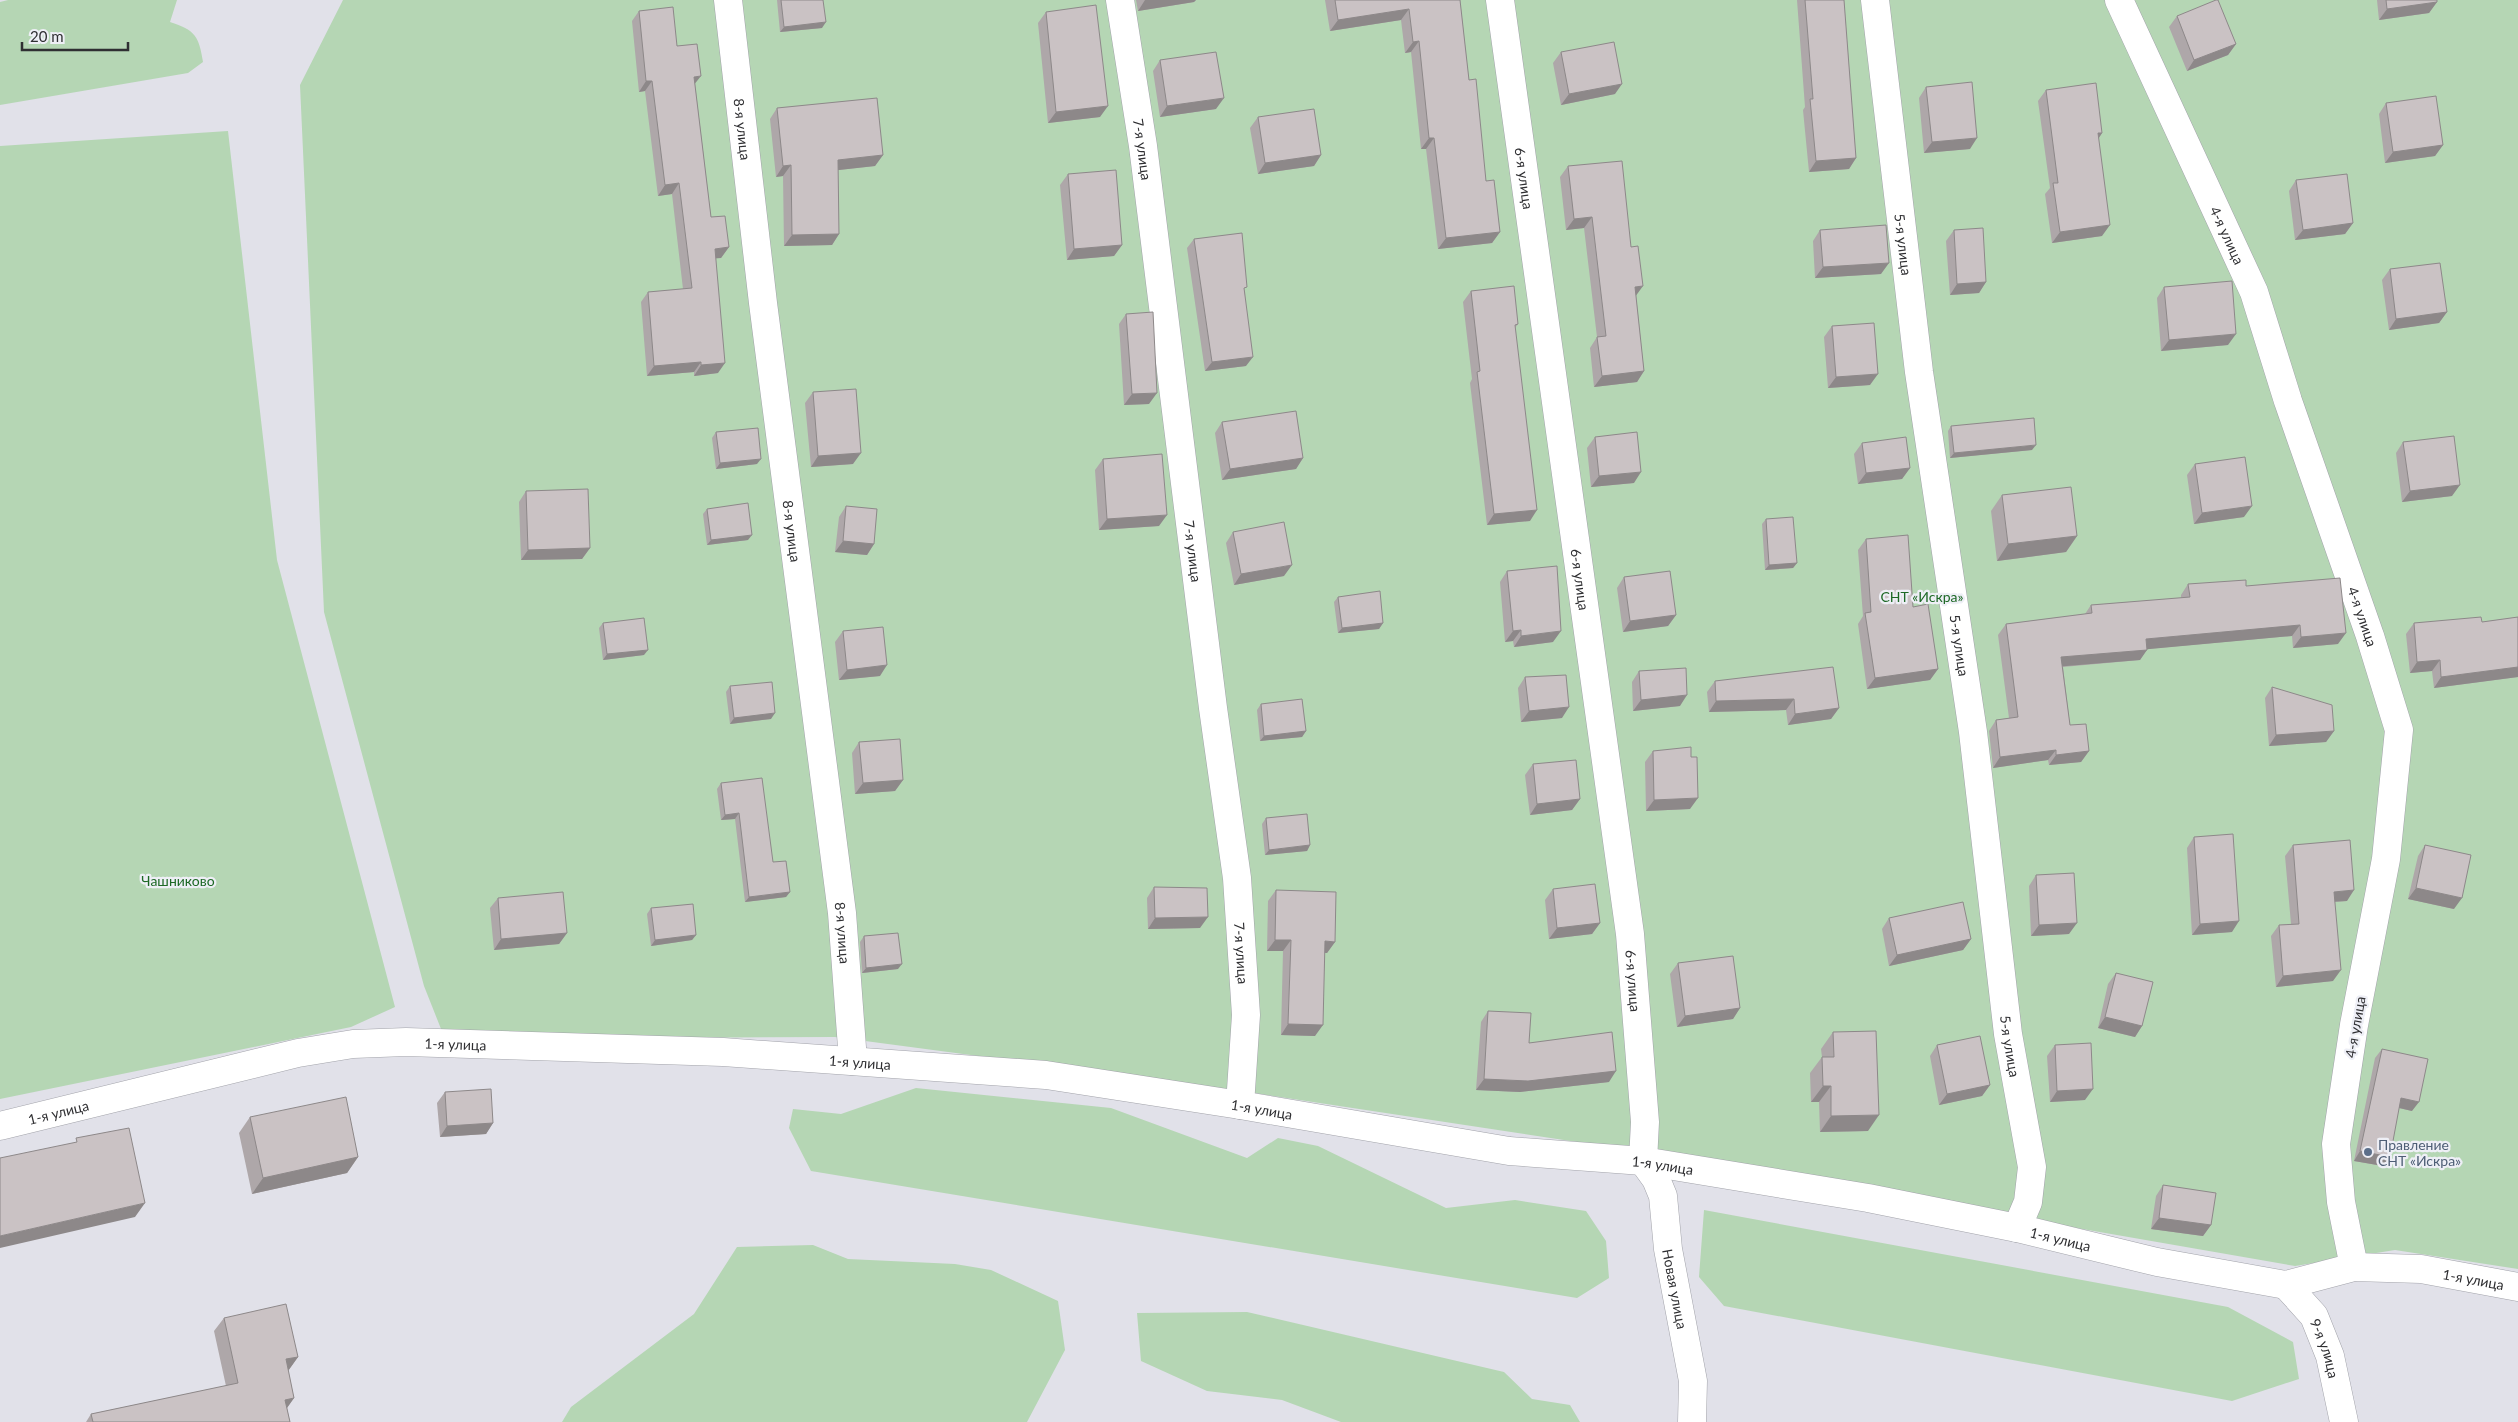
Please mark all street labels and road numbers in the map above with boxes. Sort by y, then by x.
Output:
street label: 8-я улица [731,97,755,161]
street label: 7-я улица [1130,117,1156,181]
street label: 6-я улица [1512,146,1538,210]
street label: 4-я улица [2207,203,2248,267]
street label: 5-я улица [1892,212,1916,276]
street label: 8-я улица [780,499,805,563]
street label: 7-я улица [1181,519,1206,583]
street label: 6-я улица [1568,547,1593,611]
street label: 4-я улица [2345,584,2381,648]
street label: 5-я улица [1947,613,1973,677]
street label: 8-я улица [832,901,854,964]
street label: 7-я улица [1231,921,1252,985]
street label: 6-я улица [1623,949,1645,1013]
street label: 4-я улица [2341,995,2369,1059]
street label: 5-я улица [1997,1014,2024,1078]
street label: 1-я улица [424,1034,487,1053]
street label: 1-я улица [828,1051,892,1072]
street label: 1-я улица [1230,1095,1294,1122]
street label: 1-я улица [26,1096,90,1127]
street label: 1-я улица [1631,1152,1695,1178]
street label: 1-я улица [2028,1223,2093,1254]
street label: Новая улица [1660,1247,1691,1330]
street label: 1-я улица [2441,1265,2506,1293]
street label: 9-я улица [2307,1316,2343,1380]

